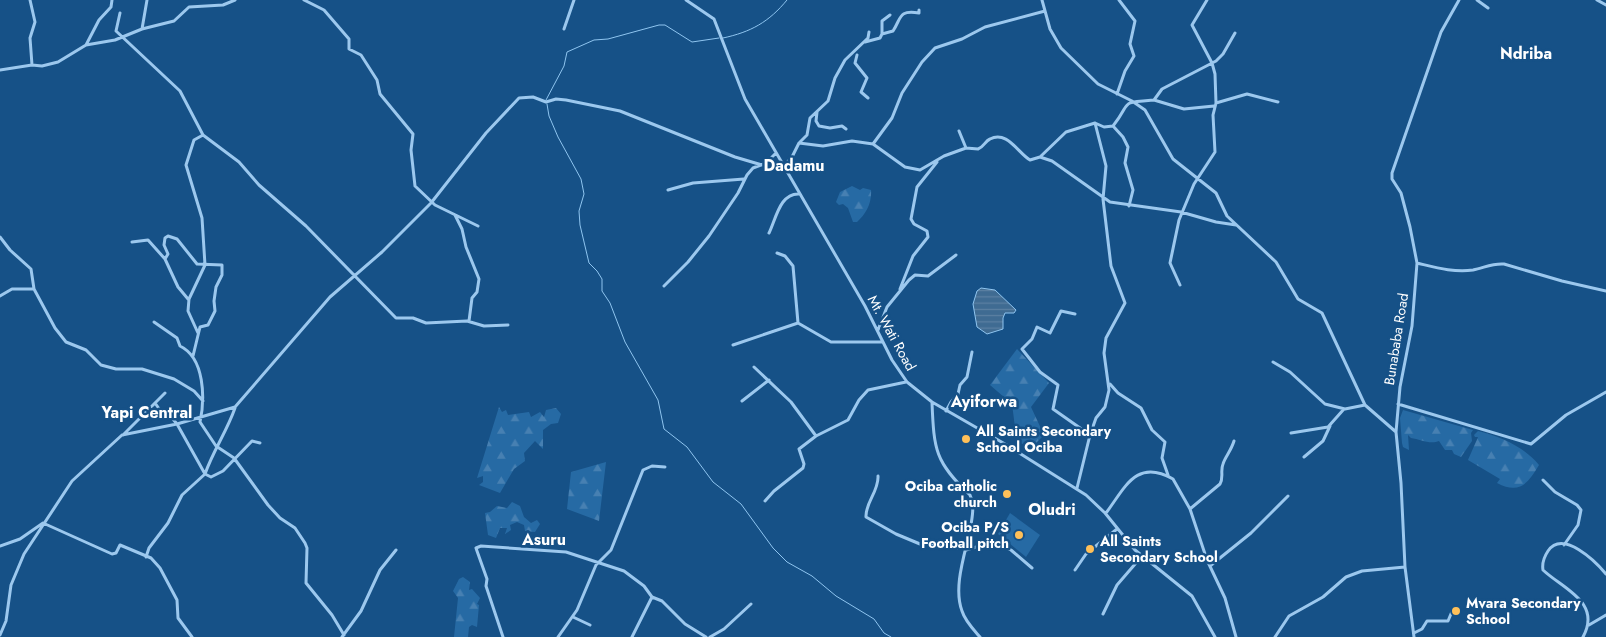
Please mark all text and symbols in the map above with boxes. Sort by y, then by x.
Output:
district label: Ndriba [1500,42,1552,65]
district label: Dadamu [763,154,825,177]
street label: Bunababa Road [1379,291,1413,387]
street label: Mt. Wati Road [863,292,921,374]
district label: Ayiforwa [950,390,1017,413]
district label: Yapi Central [101,401,192,424]
place label: All Saints Secondary School Ociba [975,421,1112,457]
marker: All Saints Secondary School Ociba [960,433,972,445]
place label: Ociba catholic church [905,476,997,512]
marker: Ociba catholic church [1001,488,1013,500]
district label: Oludri [1028,498,1076,521]
place label: Ociba P/S Football pitch [921,517,1009,553]
district label: Asuru [521,528,566,551]
marker: Ociba P/S Football pitch [1013,529,1025,541]
place label: All Saints Secondary School [1099,531,1218,567]
marker: All Saints Secondary School [1084,543,1096,555]
place label: Mvara Secondary School [1466,593,1581,629]
marker: Mvara Secondary School [1450,605,1462,617]

